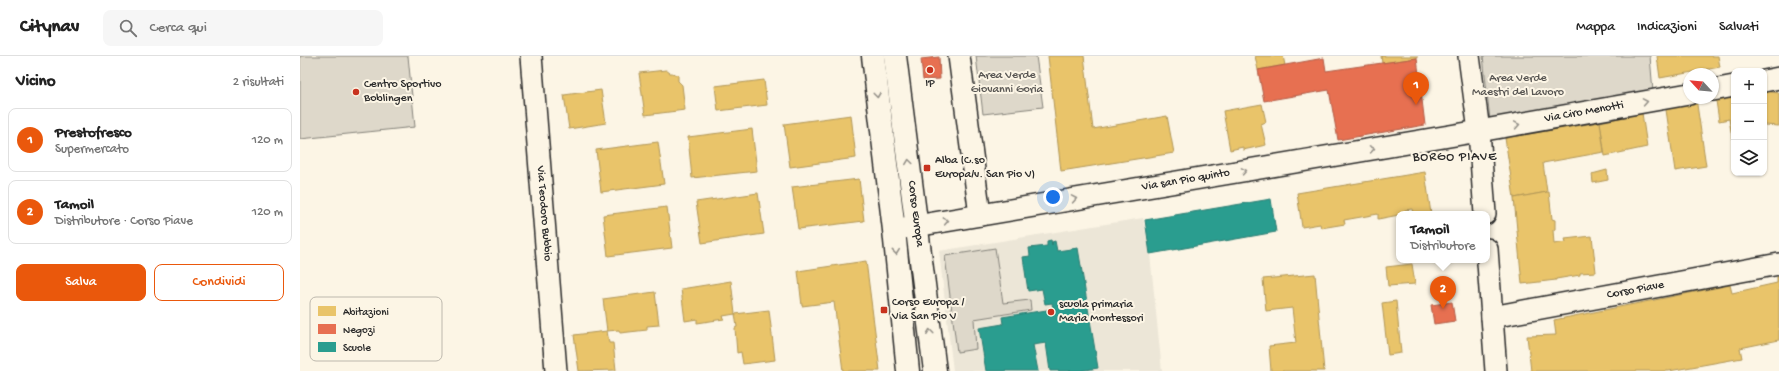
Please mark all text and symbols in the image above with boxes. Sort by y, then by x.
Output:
search box [103,10,383,46]
text: Citynav [20,16,79,39]
icon: search [117,17,139,39]
text: Cerca qui [149,19,207,37]
text: Mappa [1576,19,1615,36]
text: Indicazioni [1637,19,1697,36]
text: Salvati [1719,19,1759,36]
marker: IP [925,65,935,75]
north arrow [1683,68,1719,104]
map controls [1731,68,1767,176]
button: + [1731,68,1767,104]
park label: Area Verde Giovanni Goria [971,69,1044,97]
text: Vicino [16,72,56,92]
pin: 1 [1403,72,1429,105]
park label: Area Verde Maestri del Lavoro [1472,72,1564,100]
text: 2 risultati [233,75,284,90]
place label: IP [925,77,935,91]
place label: Centro Sportivo Boblingen [363,78,442,106]
marker: Centro Sportivo Boblingen [351,87,361,97]
one-way arrow [873,92,882,98]
one-way arrow [1642,98,1648,107]
street label: Via Ciro Menotti [1543,99,1625,126]
button: − [1731,104,1767,140]
one-way arrow [1514,121,1520,129]
text: Prestofresco [55,124,132,142]
text: 1 [27,133,33,148]
text: 120 m [252,133,283,148]
button: layers [1731,140,1767,176]
text: Supermercato [55,142,129,157]
one-way arrow [1369,146,1375,154]
district label: BORGO PIAVE [1412,150,1497,165]
place label: Alba (C.so Europa/v. San Pio V) [935,154,1035,182]
one-way arrow [905,159,914,165]
marker: Alba (C.so Europa/v. San Pio V) [922,163,932,173]
street label: Via Teodoro Bubbio [533,164,554,262]
street label: Via san Pio quinto [1140,166,1231,195]
one-way arrow [1241,167,1247,176]
street label: Corso Europa [904,180,926,248]
your location [1043,187,1063,207]
one-way arrow [1071,195,1077,204]
text: Tamoil [55,196,94,214]
text: 2 [27,205,33,220]
text: 120 m [252,205,283,220]
popup [1396,211,1490,263]
text: Distributore · Corso Piave [55,214,193,229]
one-way arrow [943,217,949,226]
text: Tamoil [1410,221,1450,239]
text: Distributore [1410,239,1476,254]
one-way arrow [891,249,900,255]
button: Salva [16,264,146,301]
button: Condividi [154,264,284,301]
pin: 2 [1430,276,1456,309]
street label: Corso Piave [1606,278,1666,303]
place label: Corso Europa / Via San Pio V [891,296,964,324]
legend [310,297,442,361]
place label: scuola primaria Maria Montessori [1059,298,1144,326]
marker: Corso Europa / Via San Pio V [879,305,889,315]
text: Abitazioni [343,307,389,319]
marker: scuola primaria Maria Montessori [1046,307,1056,317]
text: Negozi [343,325,375,337]
one-way arrow [926,329,935,335]
text: Scuole [343,343,371,355]

